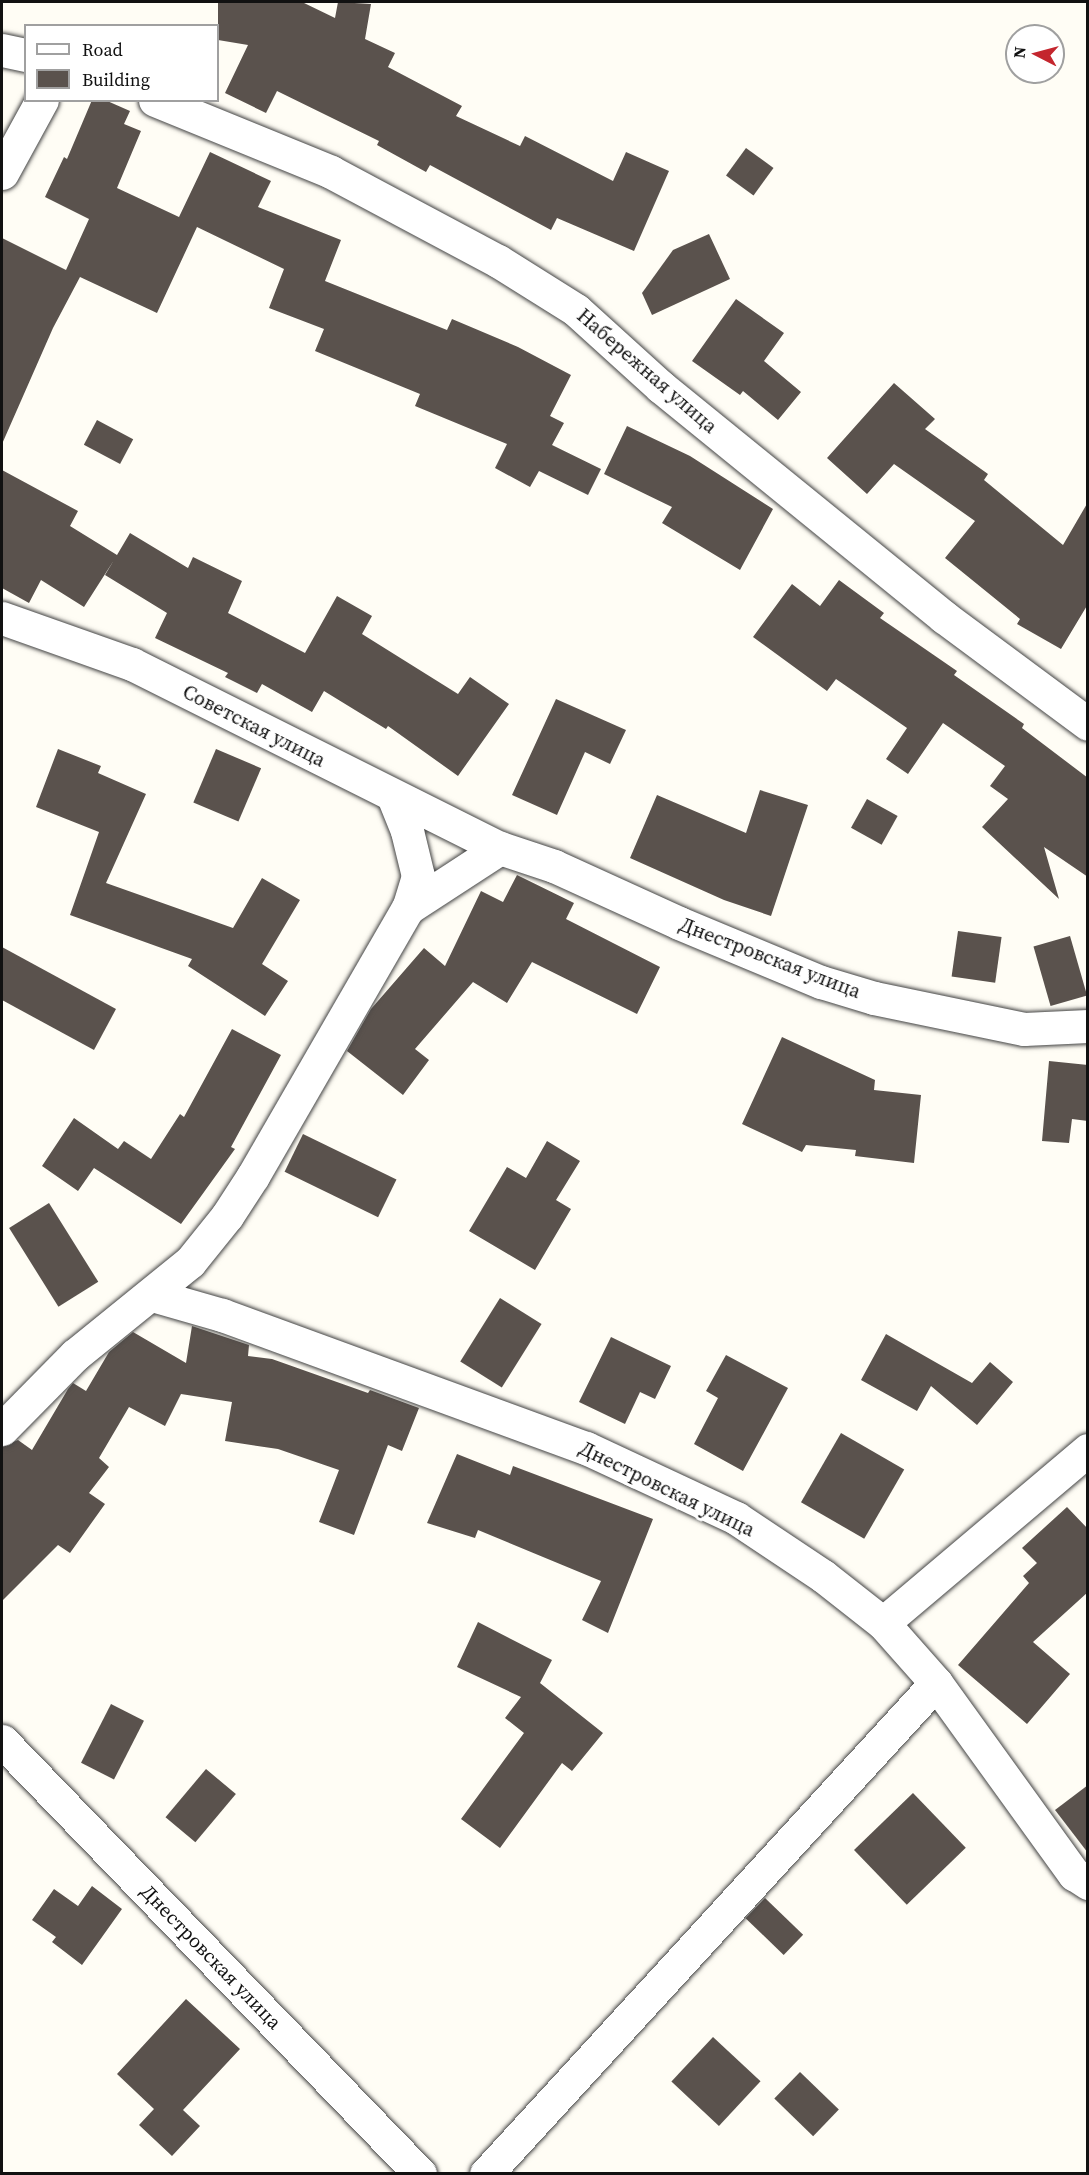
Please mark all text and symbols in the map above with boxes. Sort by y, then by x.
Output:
legend [24,24,219,102]
north arrow [1005,24,1065,84]
text: Road [82,37,123,62]
text: N [1008,45,1031,59]
text: Building [82,67,150,92]
street label: Набережная улица [572,304,722,438]
street label: Советская улица [179,680,329,772]
street label: Днестровская улица [676,912,864,1004]
street label: Днестровская улица [575,1436,759,1542]
street label: Днестровская улица [136,1880,286,2034]

